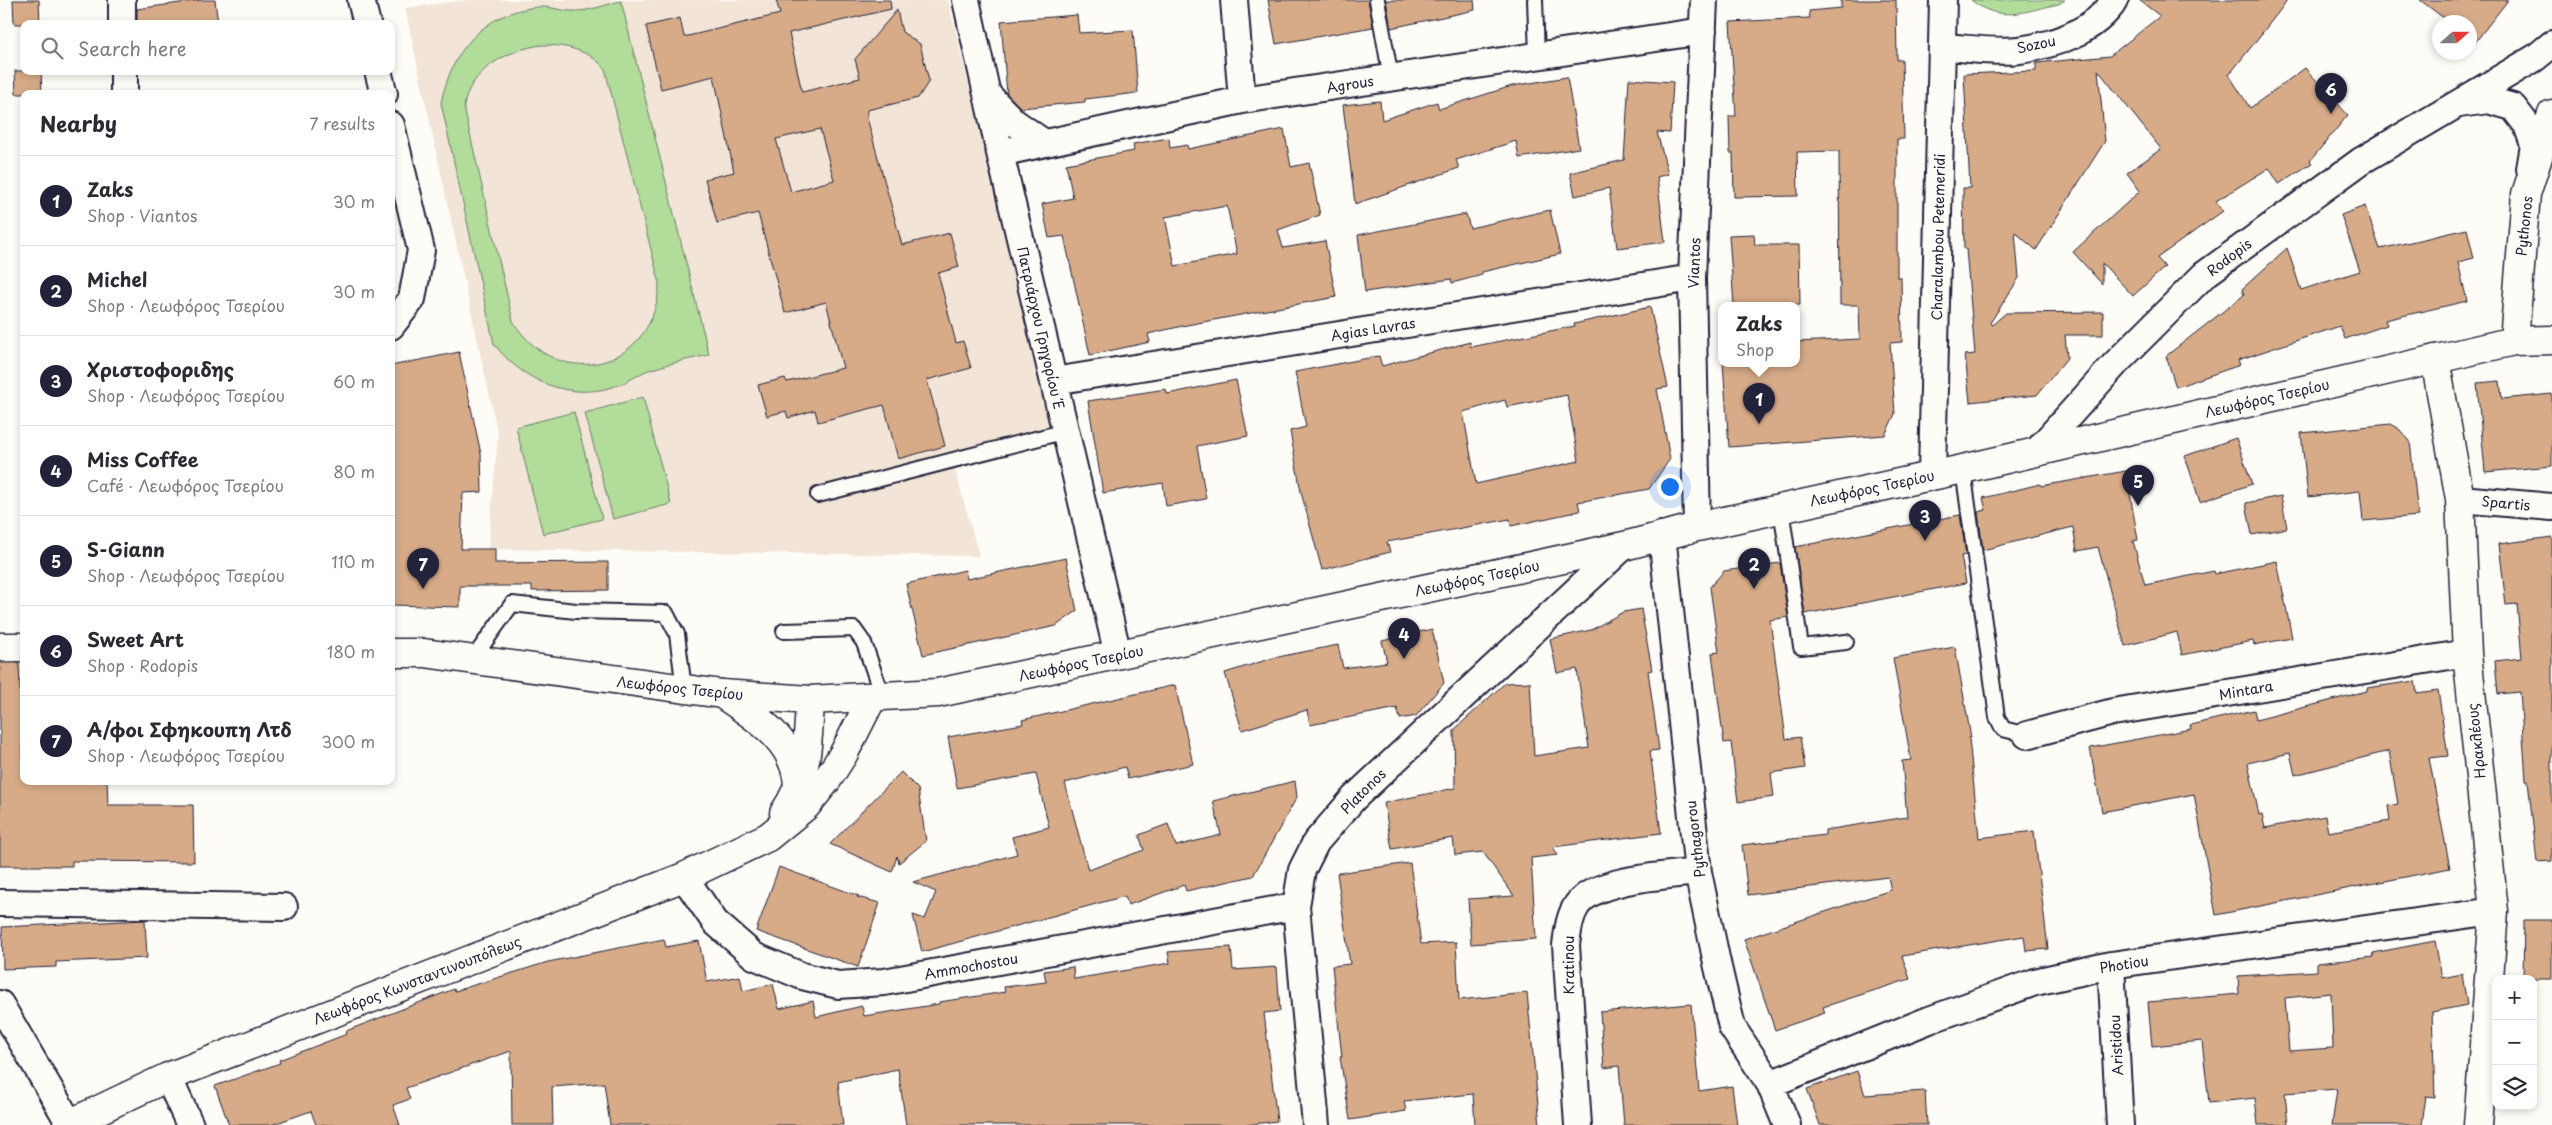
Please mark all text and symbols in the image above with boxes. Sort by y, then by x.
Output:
north arrow [2432,15,2477,60]
search box [20,20,395,75]
street label: Sozou [2015,30,2057,58]
icon: search [38,34,66,62]
text: Search here [78,34,187,62]
street label: Agrous [1325,70,1375,98]
pin: 6 [2315,73,2347,114]
text: Nearby [40,107,117,139]
text: 7 results [310,111,375,135]
street label: Charalambou Petemeridi [1926,153,1950,321]
text: Zaks [87,175,133,203]
text: 1 [52,189,60,213]
text: 30 m [333,189,375,213]
street label: Pythonos [2510,195,2538,257]
text: Shop · Viantos [87,203,197,227]
street label: Rodopis [2202,233,2256,281]
street label: Viantos [1683,237,1705,289]
street label: Πατριάρχου Γρηγορίου Ε΄ [1012,245,1070,411]
text: Michel [87,265,147,293]
text: 2 [50,279,62,303]
text: 30 m [333,279,375,303]
text: Shop · Λεωφόρος Τσερίου [87,293,285,317]
popup [1718,302,1800,367]
text: Zaks [1736,309,1782,337]
street label: Agias Lavras [1329,312,1417,346]
text: Shop [1736,337,1774,361]
text: Χριστοφοριδης [87,355,234,383]
text: 3 [51,369,61,393]
text: 60 m [333,369,375,393]
street label: Λεωφόρος Τσερίου [2203,373,2331,423]
text: Shop · Λεωφόρος Τσερίου [87,383,285,407]
pin: 1 [1743,383,1775,424]
text: Miss Coffee [87,445,198,473]
text: 4 [51,459,61,483]
text: 80 m [333,459,375,483]
street label: Λεωφόρος Τσερίου [1808,465,1936,511]
pin: 5 [2122,465,2154,506]
text: Café · Λεωφόρος Τσερίου [87,473,284,497]
your location [1657,474,1683,500]
street label: Spartis [2481,490,2531,516]
pin: 3 [1909,500,1941,541]
text: S-Giann [87,535,165,563]
pin: 7 [407,548,439,589]
pin: 2 [1738,548,1770,589]
text: 5 [51,549,61,573]
text: 110 m [332,549,375,573]
street label: Λεωφόρος Τσερίου [1413,555,1541,601]
text: Shop · Λεωφόρος Τσερίου [87,563,285,587]
pin: 4 [1388,618,1420,659]
text: Sweet Art [87,625,184,653]
text: 6 [50,639,62,663]
text: 180 m [327,639,375,663]
street label: Λεωφόρος Τσερίου [1017,640,1145,686]
text: Shop · Rodopis [87,653,198,677]
street label: Λεωφόρος Τσερίου [616,671,744,705]
street label: Mintara [2217,675,2275,705]
street label: Ηρακλέους [2462,702,2490,780]
text: Α/φοι Σφηκουπη Λτδ [87,715,292,743]
text: 7 [51,729,61,753]
text: 300 m [321,729,375,753]
text: Shop · Λεωφόρος Τσερίου [87,743,285,767]
street label: Platonos [1336,764,1390,818]
street label: Pythagorou [1680,799,1710,879]
street label: Λεωφόρος Κωνσταντινουπόλεως [310,931,524,1029]
street label: Kratinou [1558,936,1579,994]
street label: Ammochostou [922,947,1020,985]
street label: Photiou [2098,950,2150,978]
map controls [2492,975,2537,1110]
button: + [2492,975,2537,1020]
street label: Aristidou [2104,1014,2128,1076]
button: − [2492,1020,2537,1065]
button: layers [2492,1065,2537,1110]

